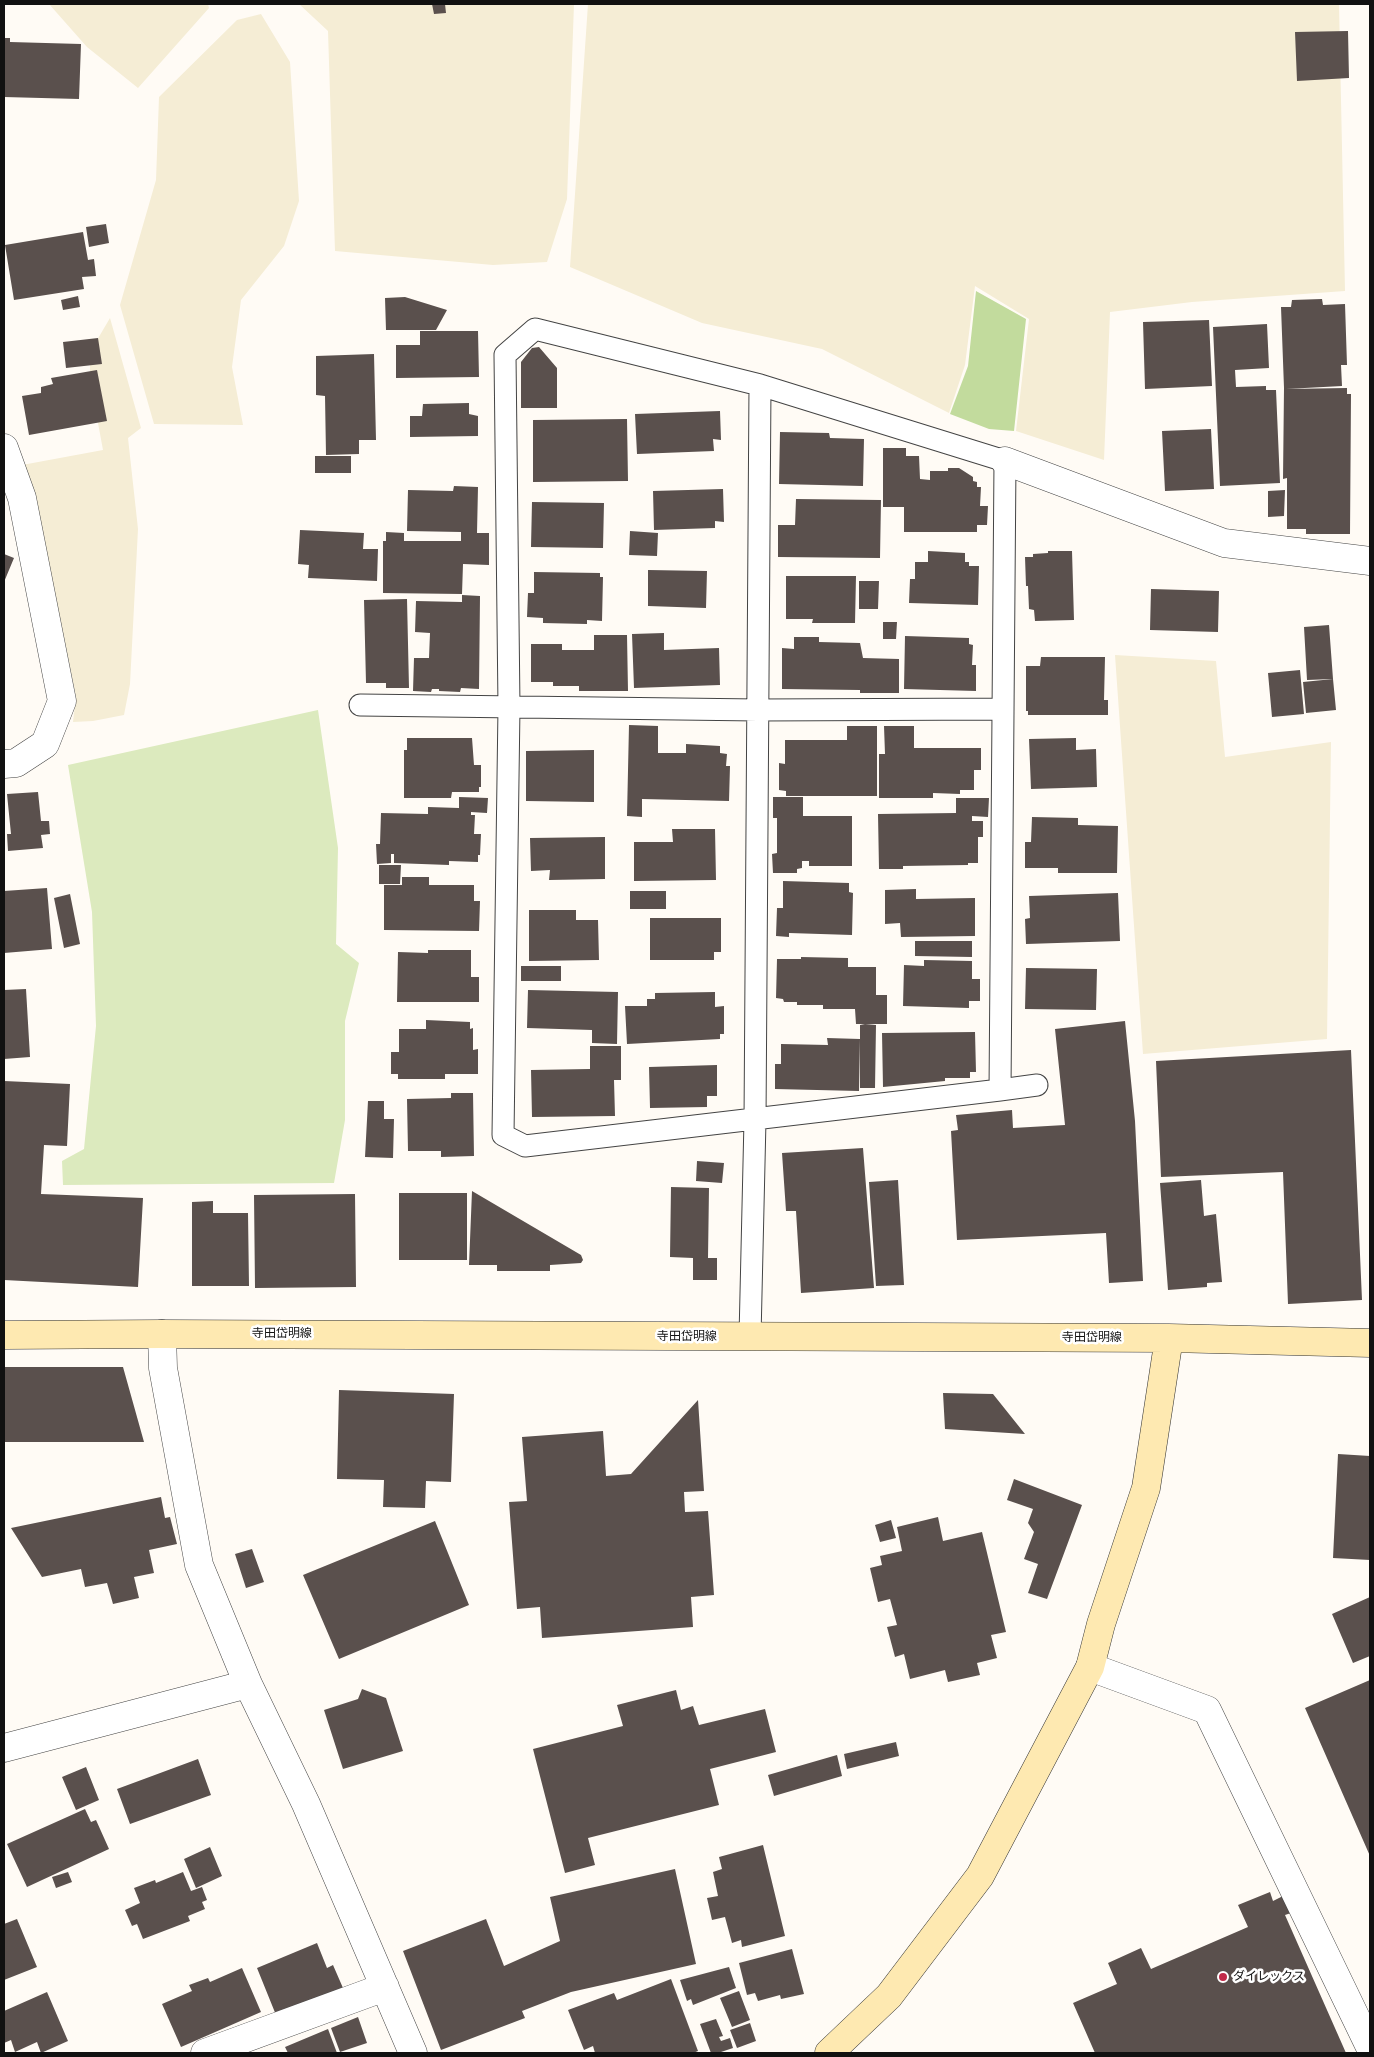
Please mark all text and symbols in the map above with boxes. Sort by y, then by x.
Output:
street label: 寺田岱明線 [252,1327,312,1341]
street label: 寺田岱明線 [657,1330,717,1344]
street label: 寺田岱明線 [1062,1331,1122,1345]
place label: ダイレックス [1233,1970,1305,1984]
marker: ダイレックス [1217,1971,1229,1983]

